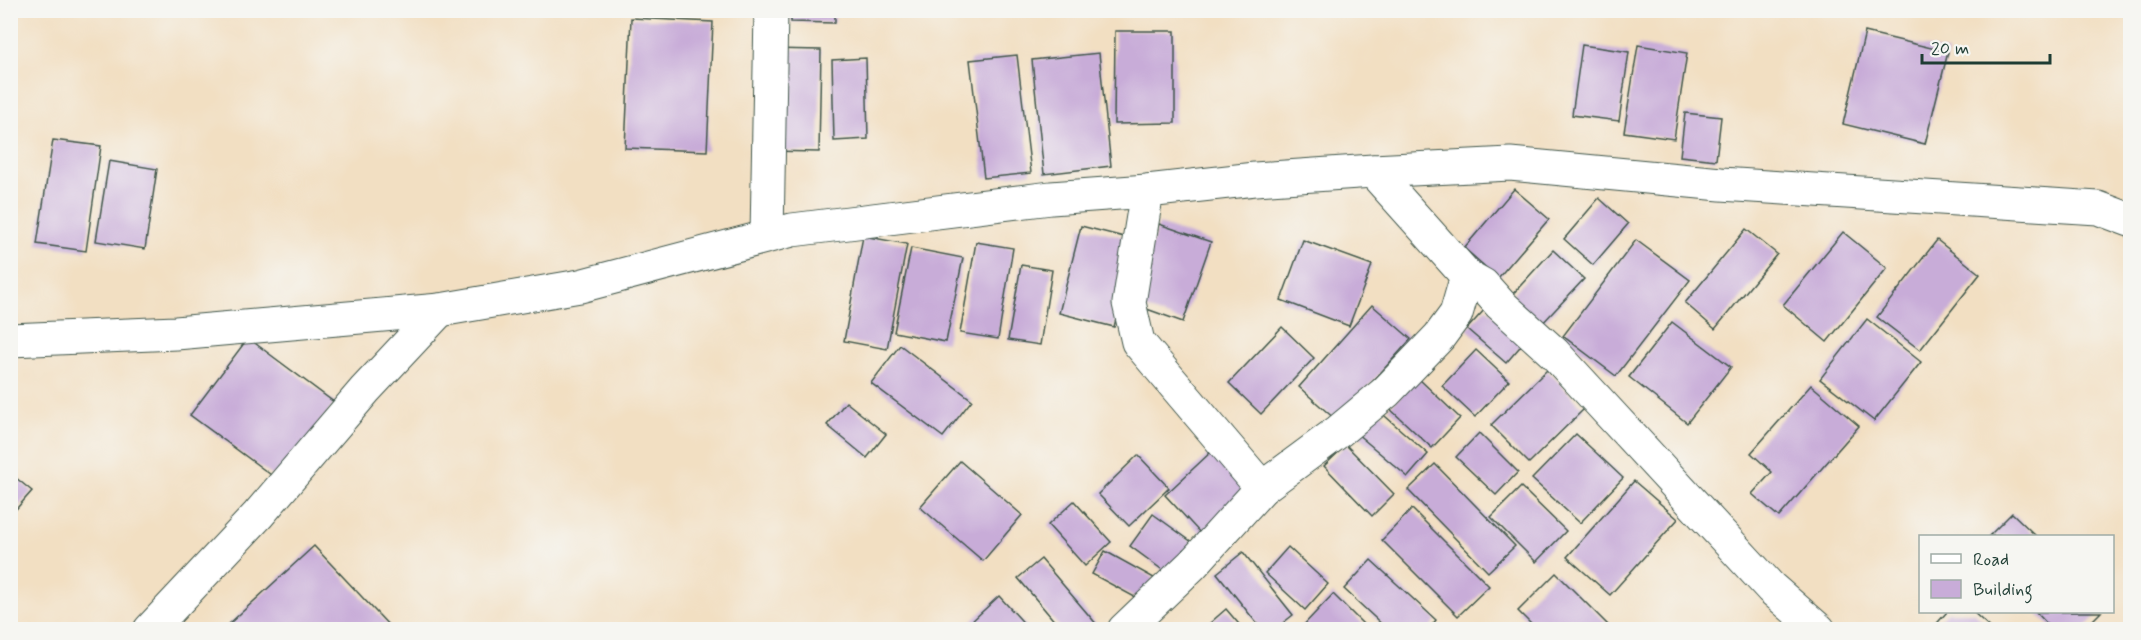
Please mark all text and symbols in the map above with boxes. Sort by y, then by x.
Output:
scale bar [1922,27,2050,65]
text: 20 m [1931,37,1969,61]
legend [1919,535,2114,613]
text: Road [1973,548,2009,572]
text: Building [1973,578,2033,604]

